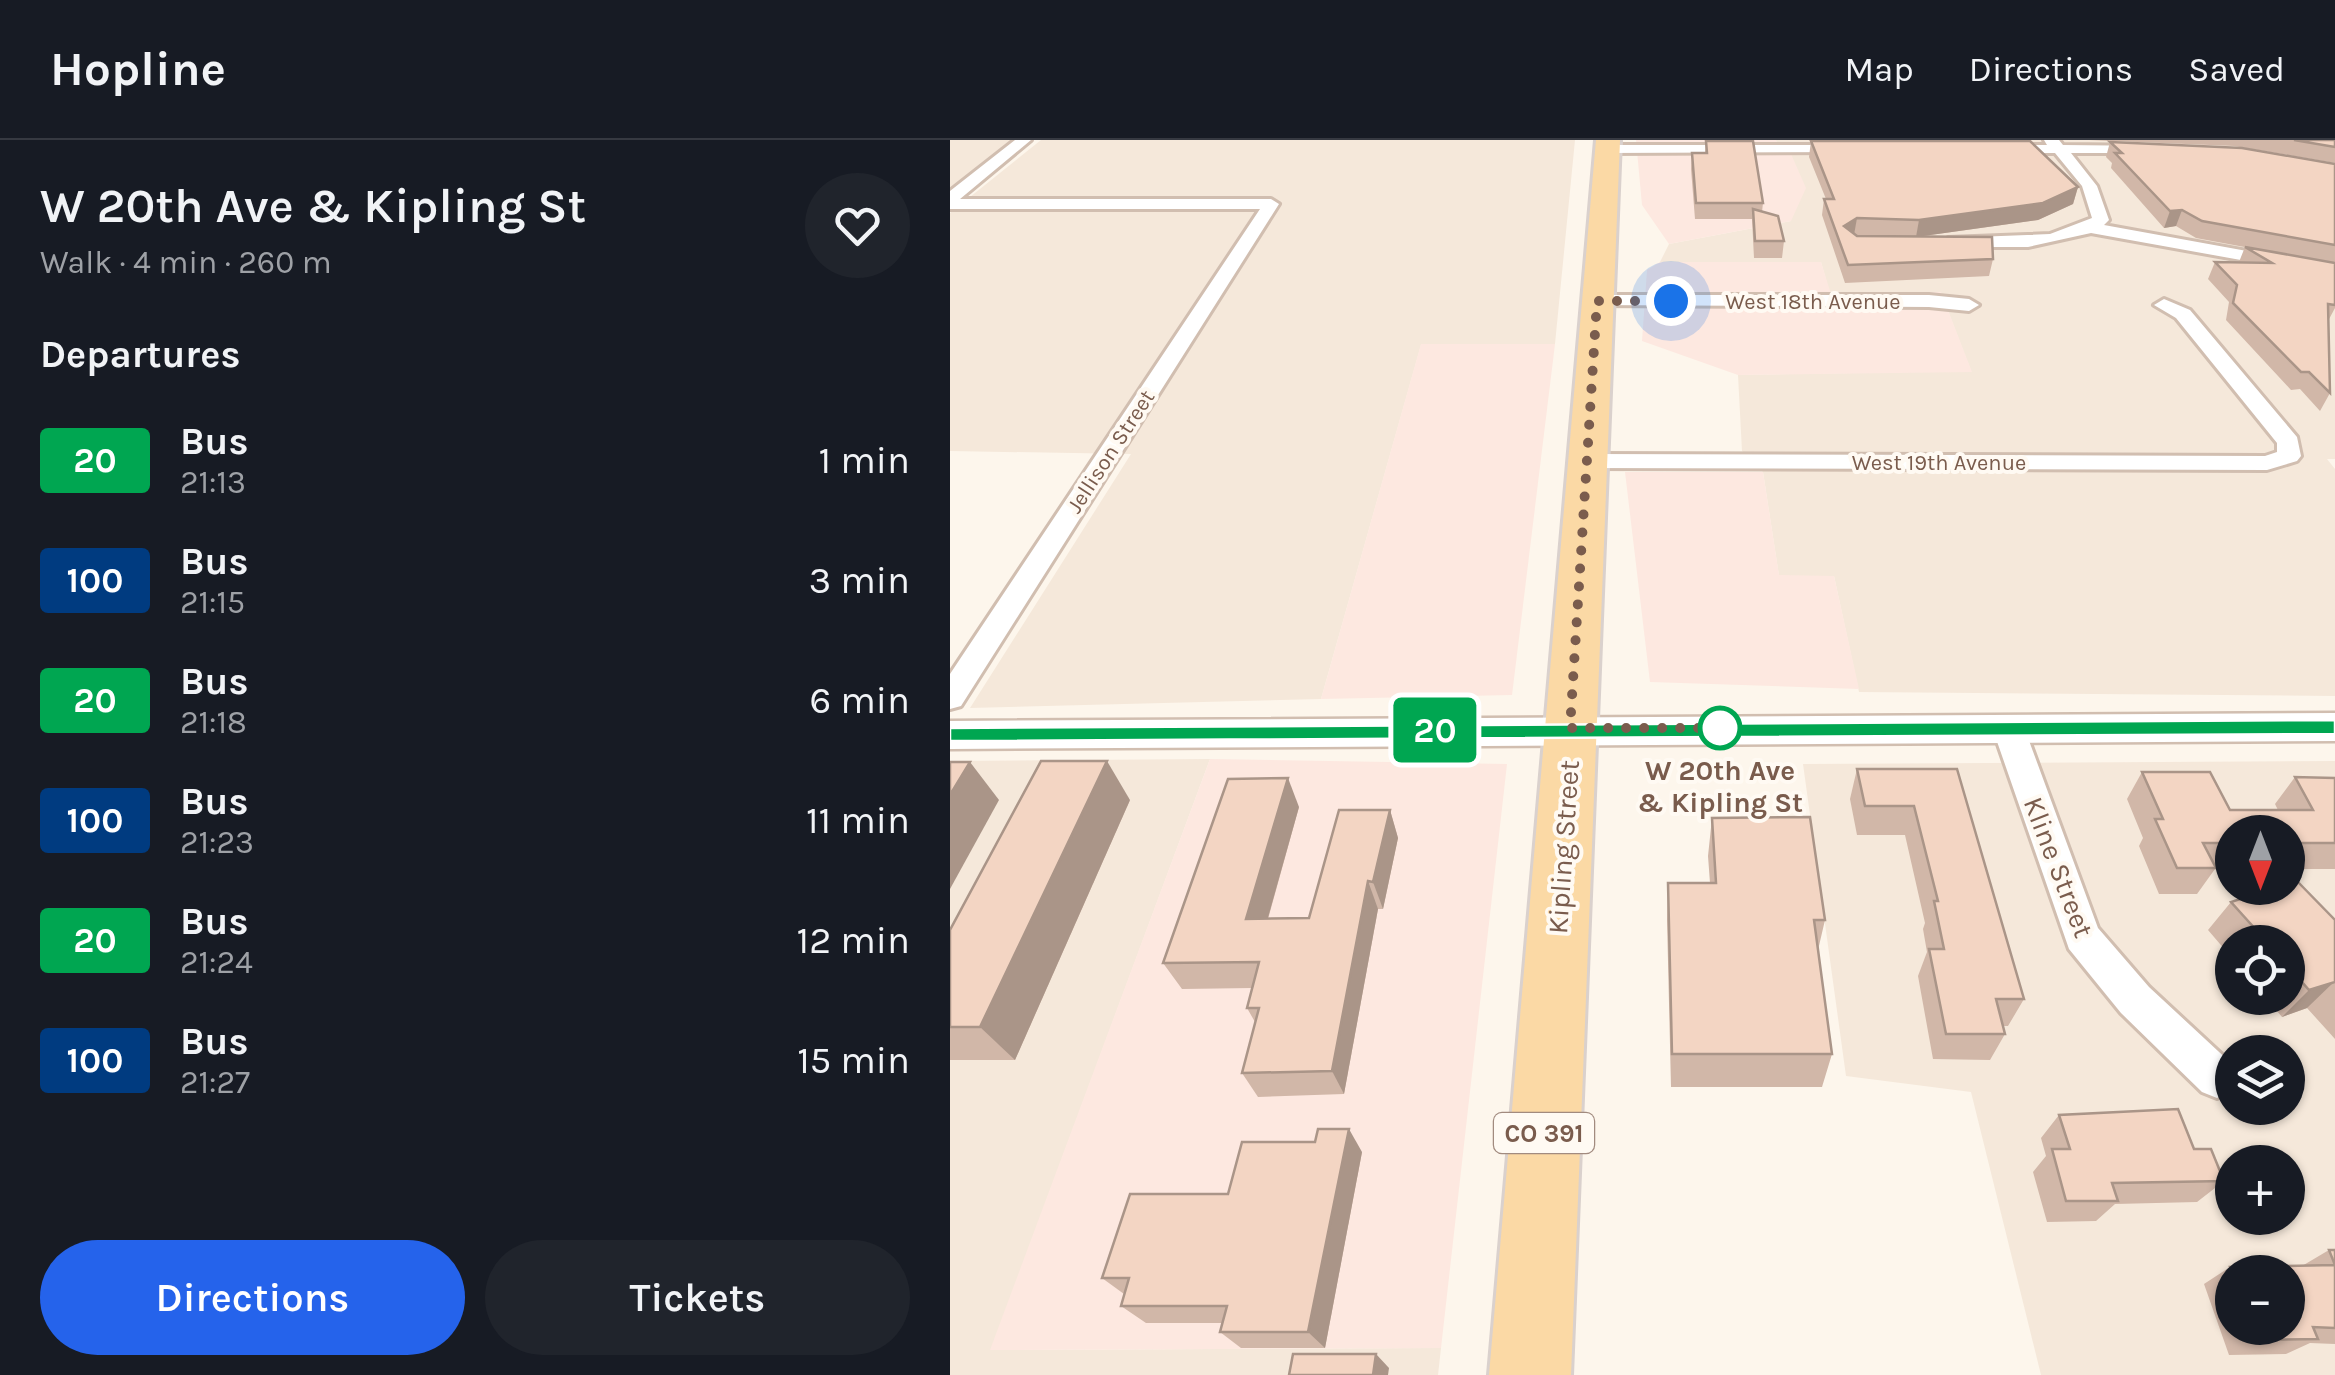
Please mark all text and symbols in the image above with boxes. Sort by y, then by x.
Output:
text: Hopline [50,41,226,97]
text: Map [1844,49,1914,90]
text: Directions [1969,49,2133,90]
text: Saved [2188,49,2285,90]
button: heart [805,173,910,278]
text: W 20th Ave & Kipling St [40,178,586,234]
text: Walk · 4 min · 260 m [40,244,332,281]
your location [1646,276,1696,326]
street label: West 18th Avenue [1725,289,1901,315]
text: Departures [40,332,240,377]
street label: Jellison Street [1061,385,1160,518]
text: Bus [180,419,249,464]
text: 1 min [819,438,910,483]
text: 20 [73,440,117,481]
street label: West 19th Avenue [1852,450,2026,476]
text: 21:13 [180,464,246,501]
text: Bus [180,539,249,584]
text: 3 min [809,558,910,603]
text: 100 [67,560,123,601]
text: 21:15 [180,584,245,621]
text: Bus [180,659,249,704]
text: 6 min [809,678,910,723]
text: 20 [73,680,117,721]
line badge: 20 [1390,698,1480,762]
text: 21:18 [180,704,247,741]
marker: W 20th Ave & Kipling St [1699,707,1741,749]
text: 20 [1413,710,1457,751]
place label: W 20th Ave & Kipling St [1637,754,1803,819]
street label: Kipling Street [1541,759,1586,935]
text: Bus [180,779,249,824]
street label: Kline Street [2017,792,2100,942]
text: 11 min [806,798,910,843]
text: 100 [67,800,123,841]
north arrow [2215,815,2305,905]
map controls [2215,815,2305,1345]
text: 21:23 [180,824,254,861]
text: Bus [180,899,249,944]
text: 12 min [797,918,910,963]
text: 20 [73,920,117,961]
button: locate [2215,925,2305,1015]
text: 21:24 [180,944,253,981]
text: Bus [180,1019,249,1064]
button: layers [2215,1035,2305,1125]
text: 15 min [797,1038,910,1083]
text: 100 [67,1040,123,1081]
text: 21:27 [180,1064,250,1101]
road number: CO 391 [1494,1113,1594,1153]
button: + [2215,1145,2305,1235]
button: Directions [40,1240,465,1355]
button: Tickets [485,1240,910,1355]
button: − [2215,1255,2305,1345]

